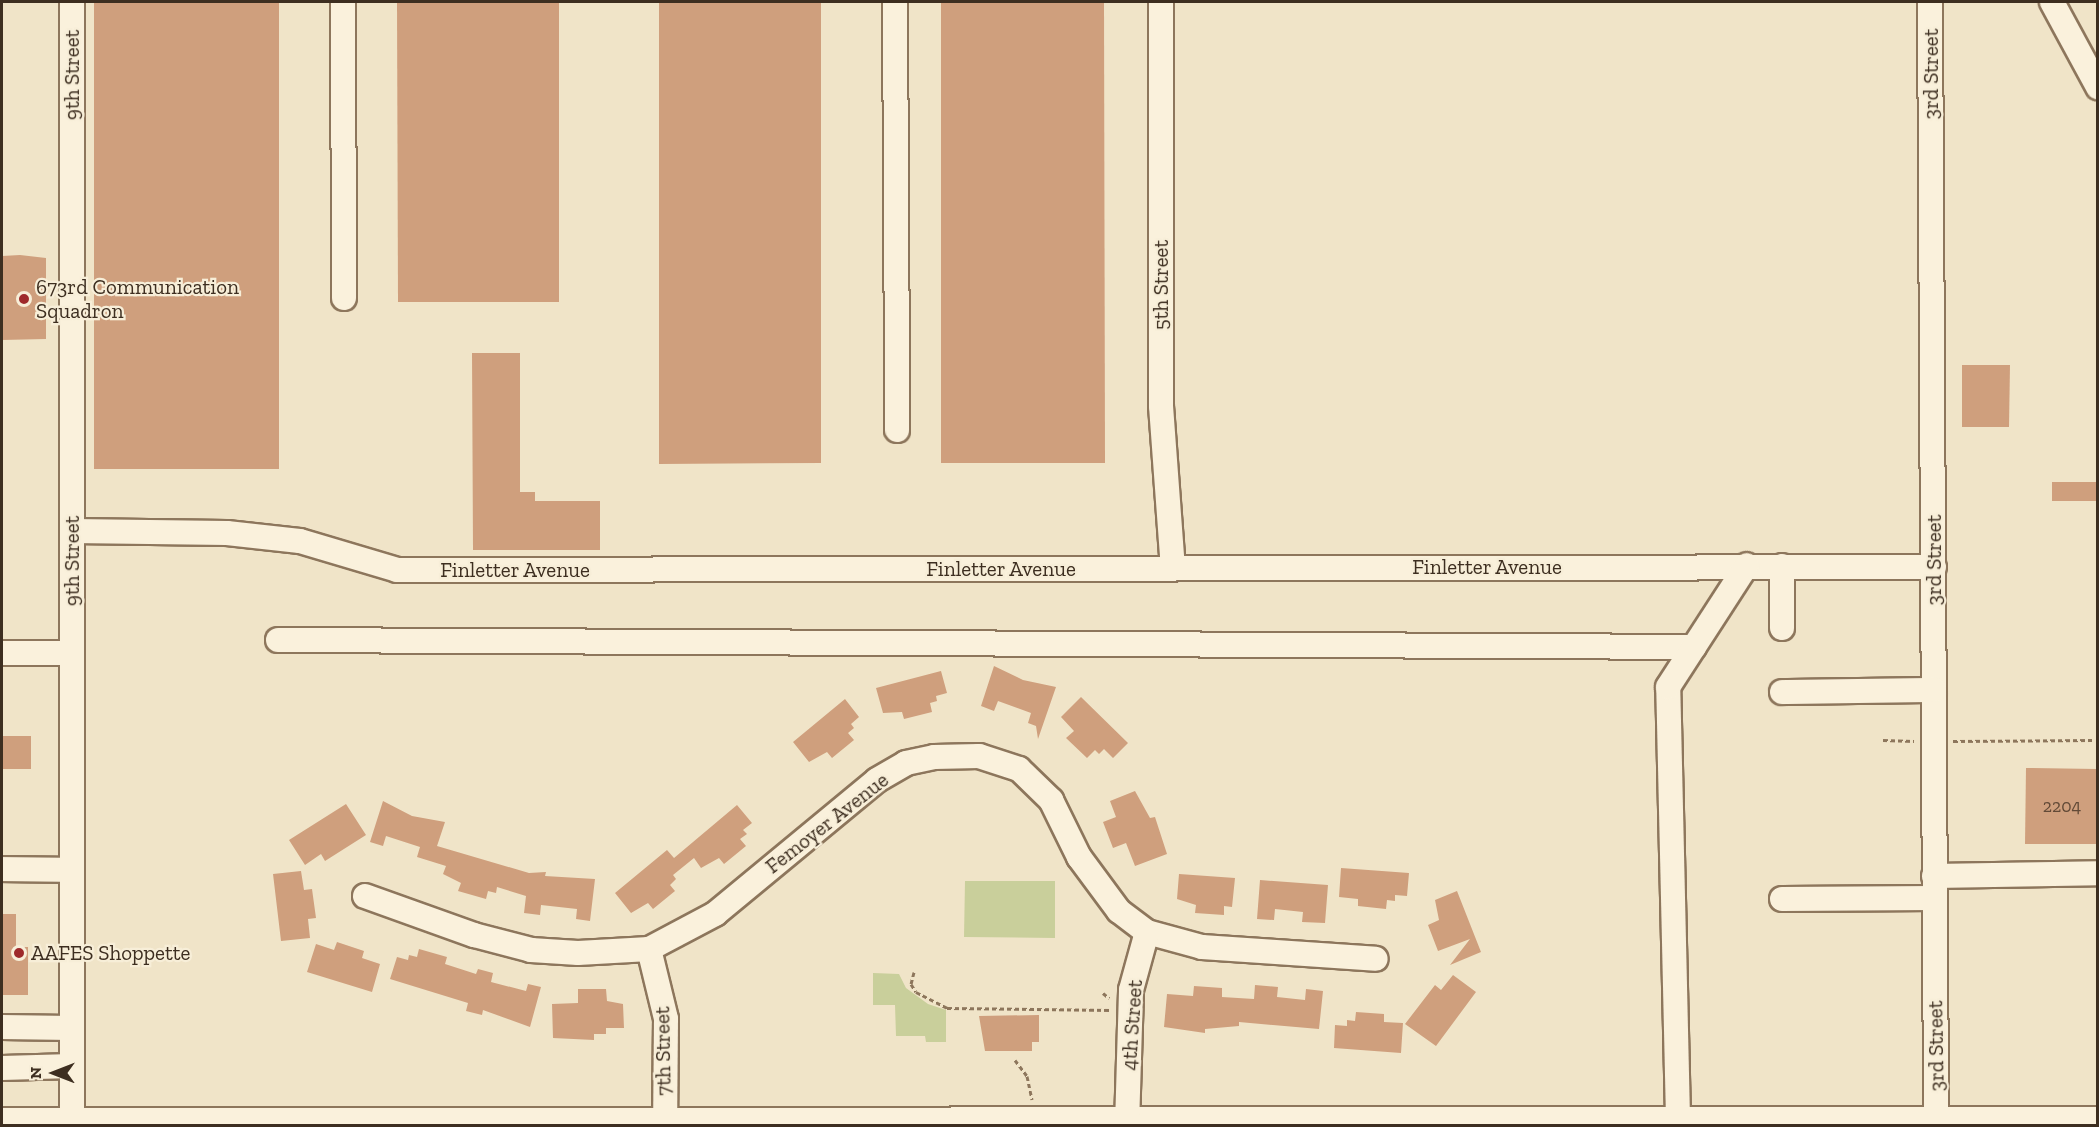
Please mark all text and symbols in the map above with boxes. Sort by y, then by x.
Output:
street label: 3rd Street [1918,29,1944,119]
street label: 9th Street [59,30,85,120]
street label: 5th Street [1148,240,1174,330]
place label: 673rd Communication Squadron [36,274,239,324]
marker: 673rd Communication Squadron [17,292,31,306]
street label: 3rd Street [1921,515,1947,605]
street label: 9th Street [59,516,85,606]
street label: Finletter Avenue [1412,554,1562,580]
street label: Finletter Avenue [926,556,1076,582]
street label: Finletter Avenue [440,557,590,583]
street label: Femoyer Avenue [760,767,894,879]
house number: 2204 [2043,795,2081,817]
place label: AAFES Shoppette [31,940,190,966]
marker: AAFES Shoppette [12,946,26,960]
street label: 4th Street [1116,979,1148,1071]
street label: 3rd Street [1923,1000,1949,1092]
street label: 7th Street [650,1006,676,1096]
north arrow [24,1043,84,1103]
text: N [26,1067,45,1079]

